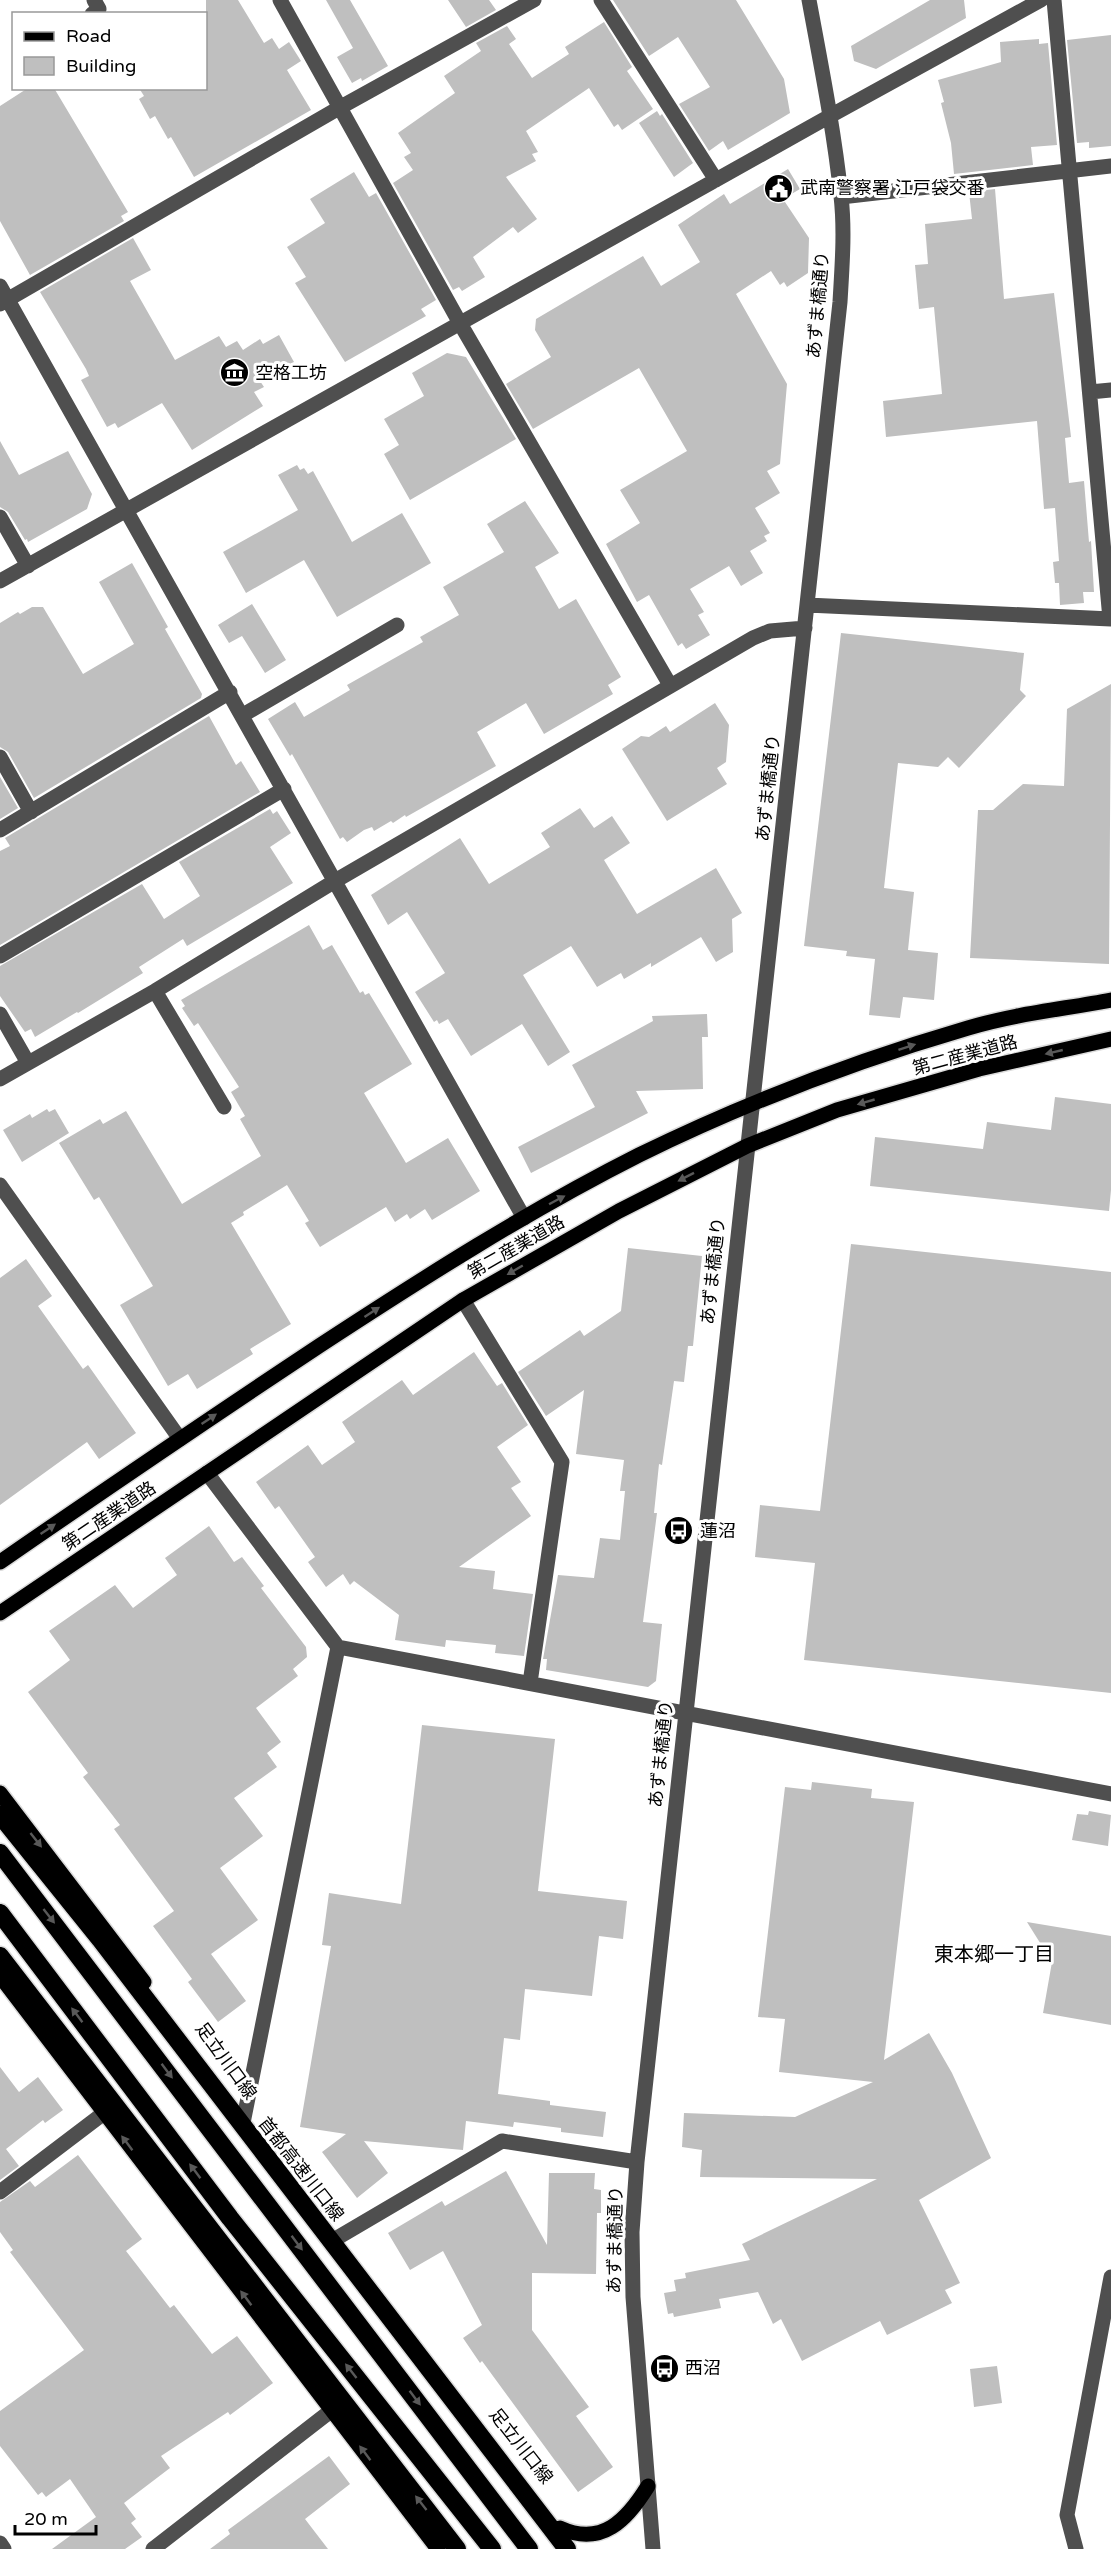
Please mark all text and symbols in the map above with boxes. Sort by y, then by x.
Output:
legend [12,12,207,90]
text: Road [66,25,111,47]
text: Building [66,55,136,77]
public building icon: 武南警察署 江戸袋交番 [763,172,795,204]
place label: 武南警察署 江戸袋交番 [800,177,985,199]
street label: あずま橋通り [802,250,834,360]
museum icon: 空格工坊 [218,357,250,389]
place label: 空格工坊 [255,362,327,384]
street label: あずま橋通り [751,733,785,843]
street label: 第二産業道路 [910,1030,1020,1080]
one-way arrow [898,1042,916,1052]
one-way arrow [1045,1048,1063,1058]
one-way arrow [856,1098,874,1107]
one-way arrow [677,1172,694,1182]
one-way arrow [548,1195,565,1205]
street label: 第二産業道路 [464,1210,568,1284]
street label: あずま橋通り [696,1216,730,1326]
one-way arrow [507,1265,523,1276]
one-way arrow [364,1306,380,1317]
one-way arrow [201,1413,217,1425]
street label: 第二産業道路 [58,1477,160,1555]
bus stop icon: 蓮沼 [663,1515,695,1547]
place label: 蓮沼 [700,1520,736,1542]
one-way arrow [40,1523,56,1535]
street label: あずま橋通り [644,1699,678,1809]
one-way arrow [29,1832,41,1847]
one-way arrow [42,1908,55,1924]
district label: 東本郷一丁目 [934,1943,1054,1967]
one-way arrow [71,2008,83,2024]
street label: 足立川口線 [191,2018,261,2104]
one-way arrow [160,2064,172,2079]
street label: 首都高速川口線 [254,2113,348,2225]
one-way arrow [121,2135,134,2151]
one-way arrow [188,2163,201,2179]
street label: あずま橋通り [603,2186,627,2294]
one-way arrow [291,2235,303,2251]
one-way arrow [240,2290,252,2306]
bus stop icon: 西沼 [648,2352,680,2384]
place label: 西沼 [685,2357,721,2379]
one-way arrow [346,2364,358,2379]
one-way arrow [408,2391,420,2406]
street label: 足立川口線 [485,2404,557,2488]
one-way arrow [359,2445,371,2460]
one-way arrow [415,2495,427,2510]
scale bar [15,2498,96,2536]
text: 20 m [24,2508,68,2530]

